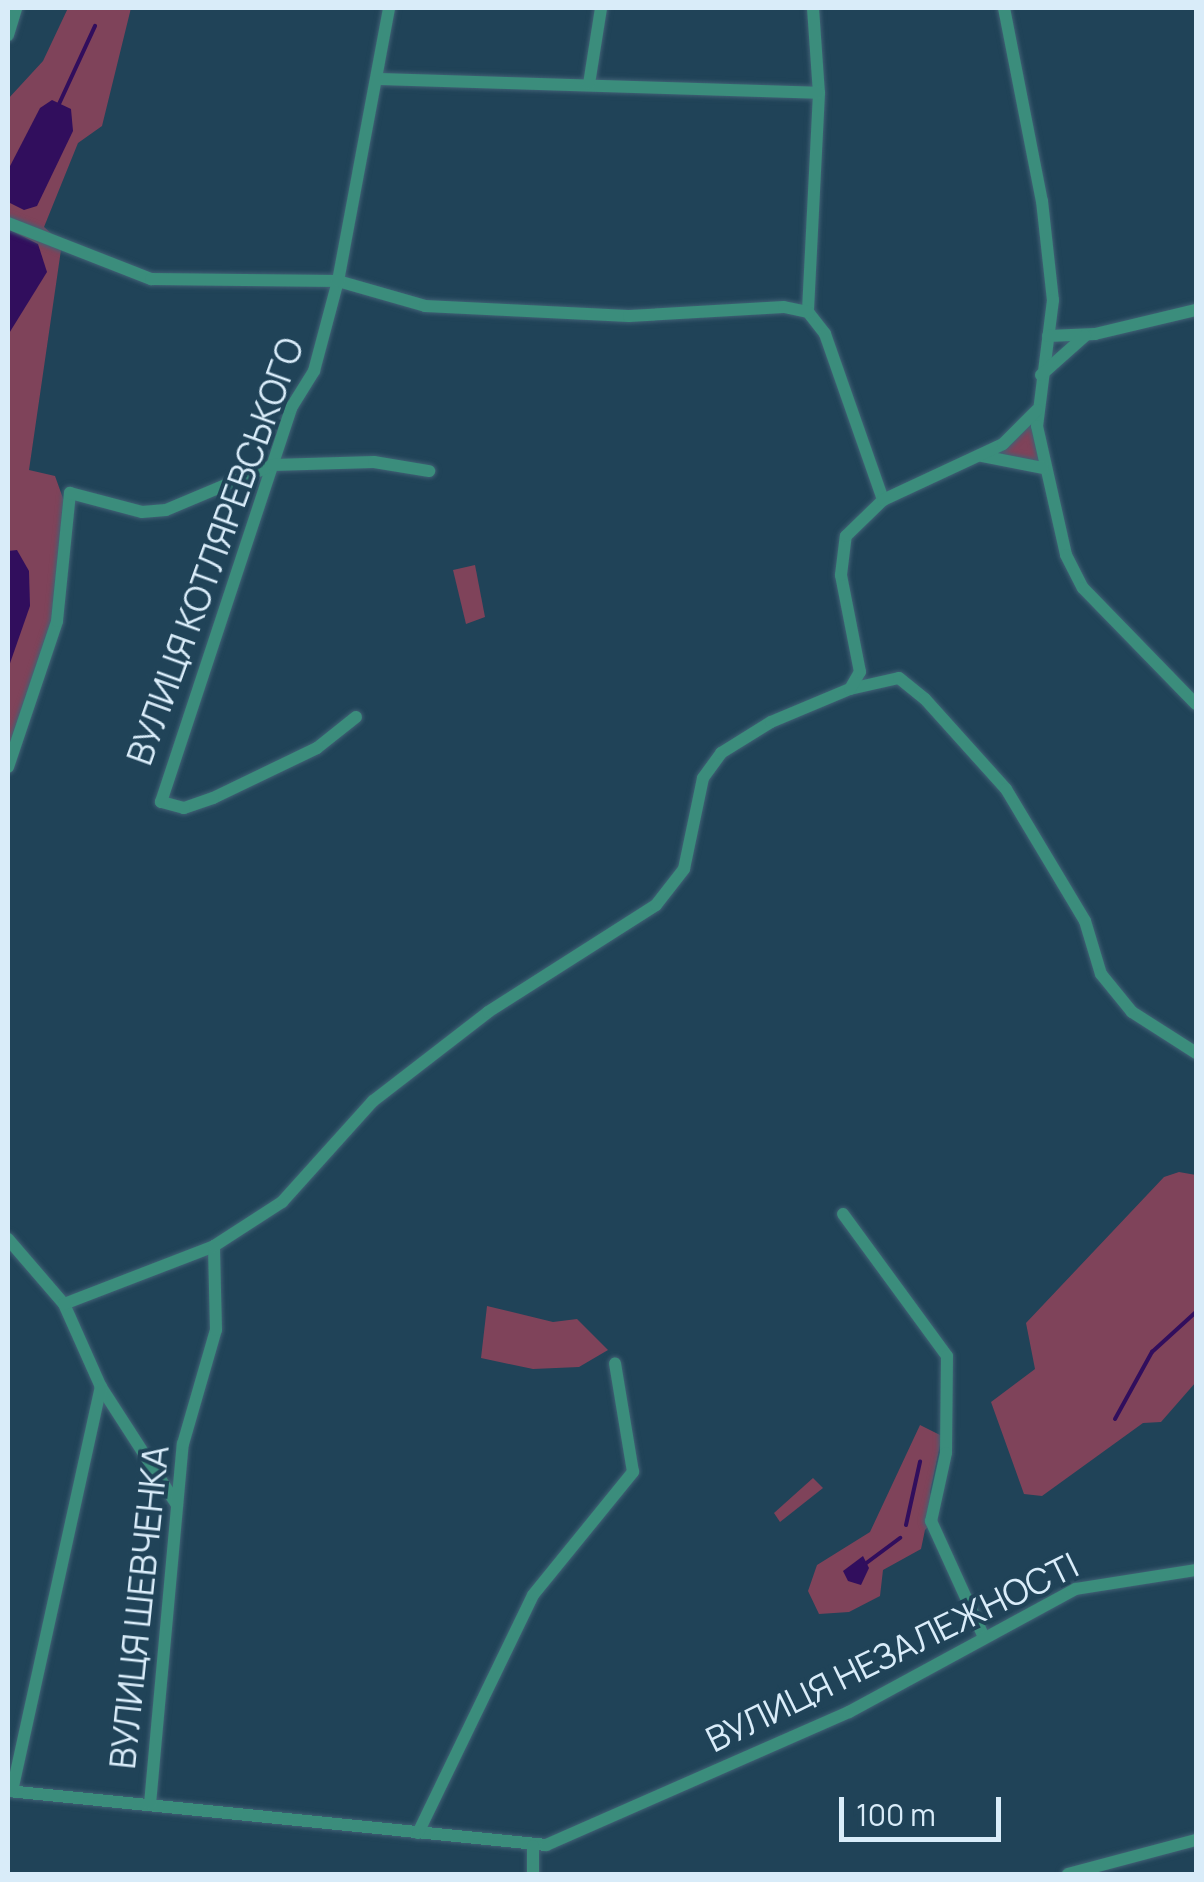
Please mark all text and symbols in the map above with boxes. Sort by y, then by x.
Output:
street label: ВУЛИЦЯ КОТЛЯРЕВСЬКОГО [118,332,312,770]
street label: ВУЛИЦЯ ШЕВЧЕНКА [101,1443,177,1771]
street label: ВУЛИЦЯ НЕЗАЛЕЖНОСТІ [699,1544,1085,1760]
scale bar [844,1777,1006,1839]
text: 100 m [856,1794,936,1835]

